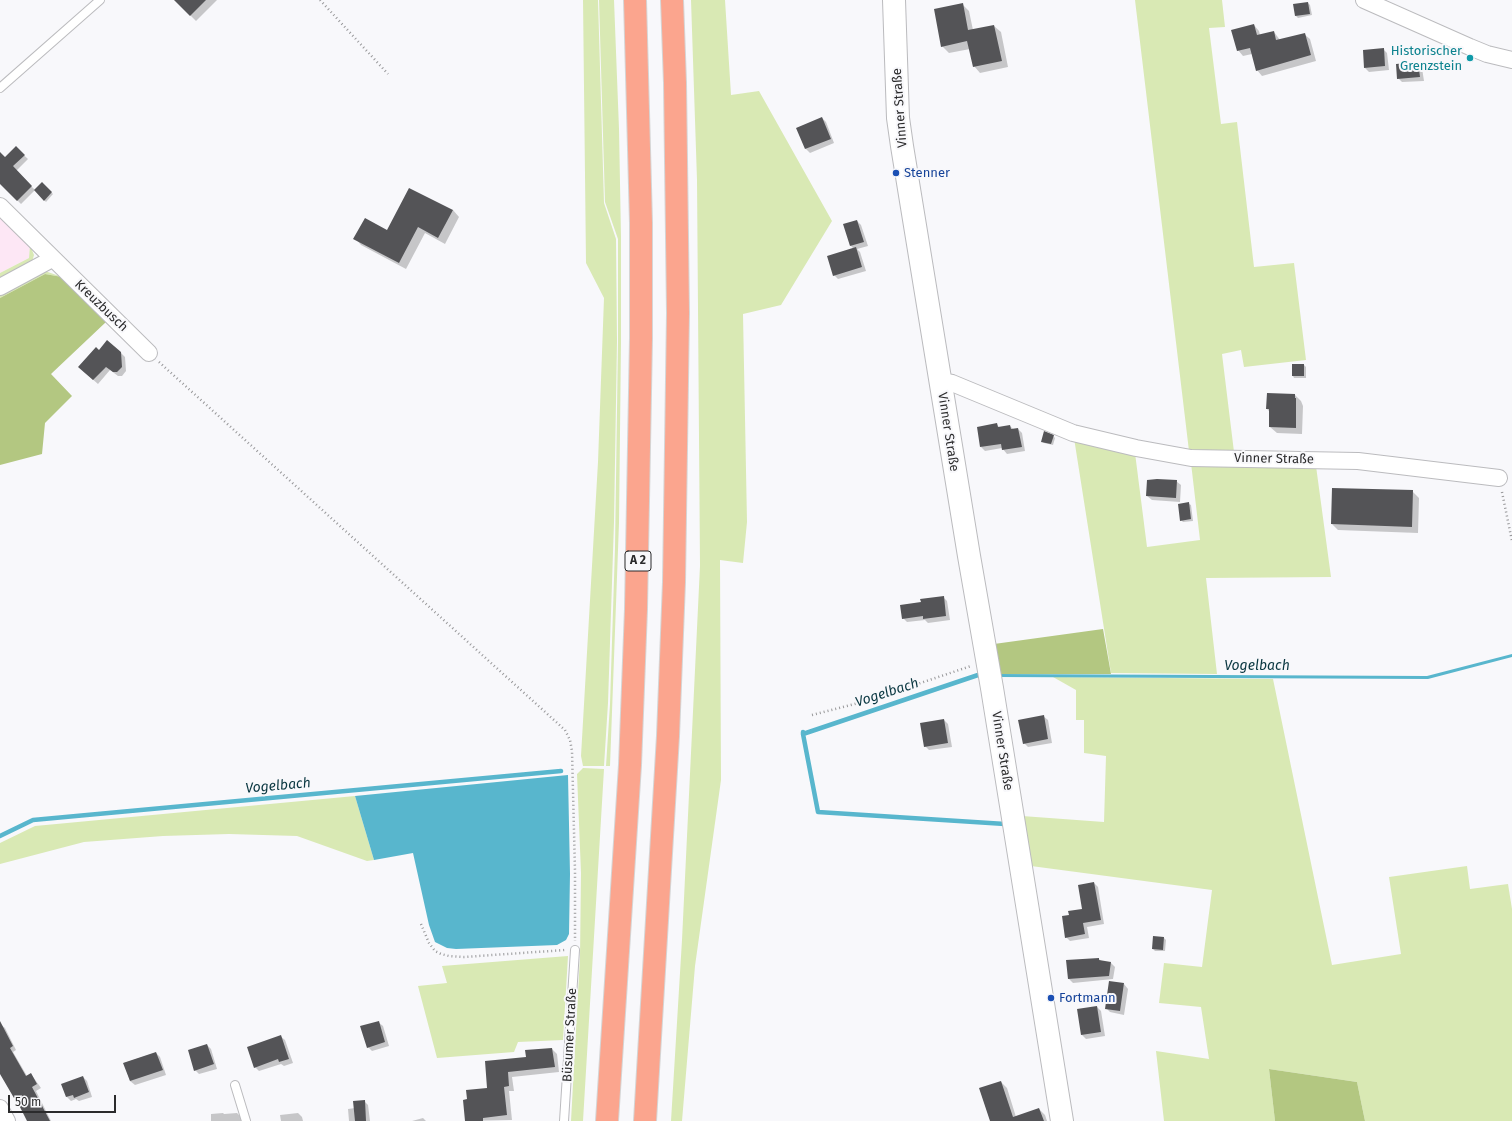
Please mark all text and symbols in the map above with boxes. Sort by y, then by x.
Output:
place label: Historischer Grenzstein [1391,43,1462,74]
marker: Historischer Grenzstein [1465,53,1475,63]
street label: Vinner Straße [889,68,911,148]
place label: Stenner [904,165,950,181]
marker: Stenner [891,168,901,178]
street label: Kreuzbusch [71,277,131,335]
street label: Vinner Straße [934,391,962,473]
street label: Vinner Straße [1234,451,1314,467]
road number: A 2 [625,551,651,571]
water label: Vogelbach [1224,658,1290,674]
water label: Vogelbach [853,675,921,711]
street label: Vinner Straße [988,710,1016,792]
water label: Vogelbach [245,775,311,797]
street label: Büsumer Straße [560,988,580,1082]
place label: Fortmann [1059,990,1116,1006]
marker: Fortmann [1046,993,1056,1003]
scale bar [10,1087,118,1113]
text: 50 m [15,1095,41,1109]

